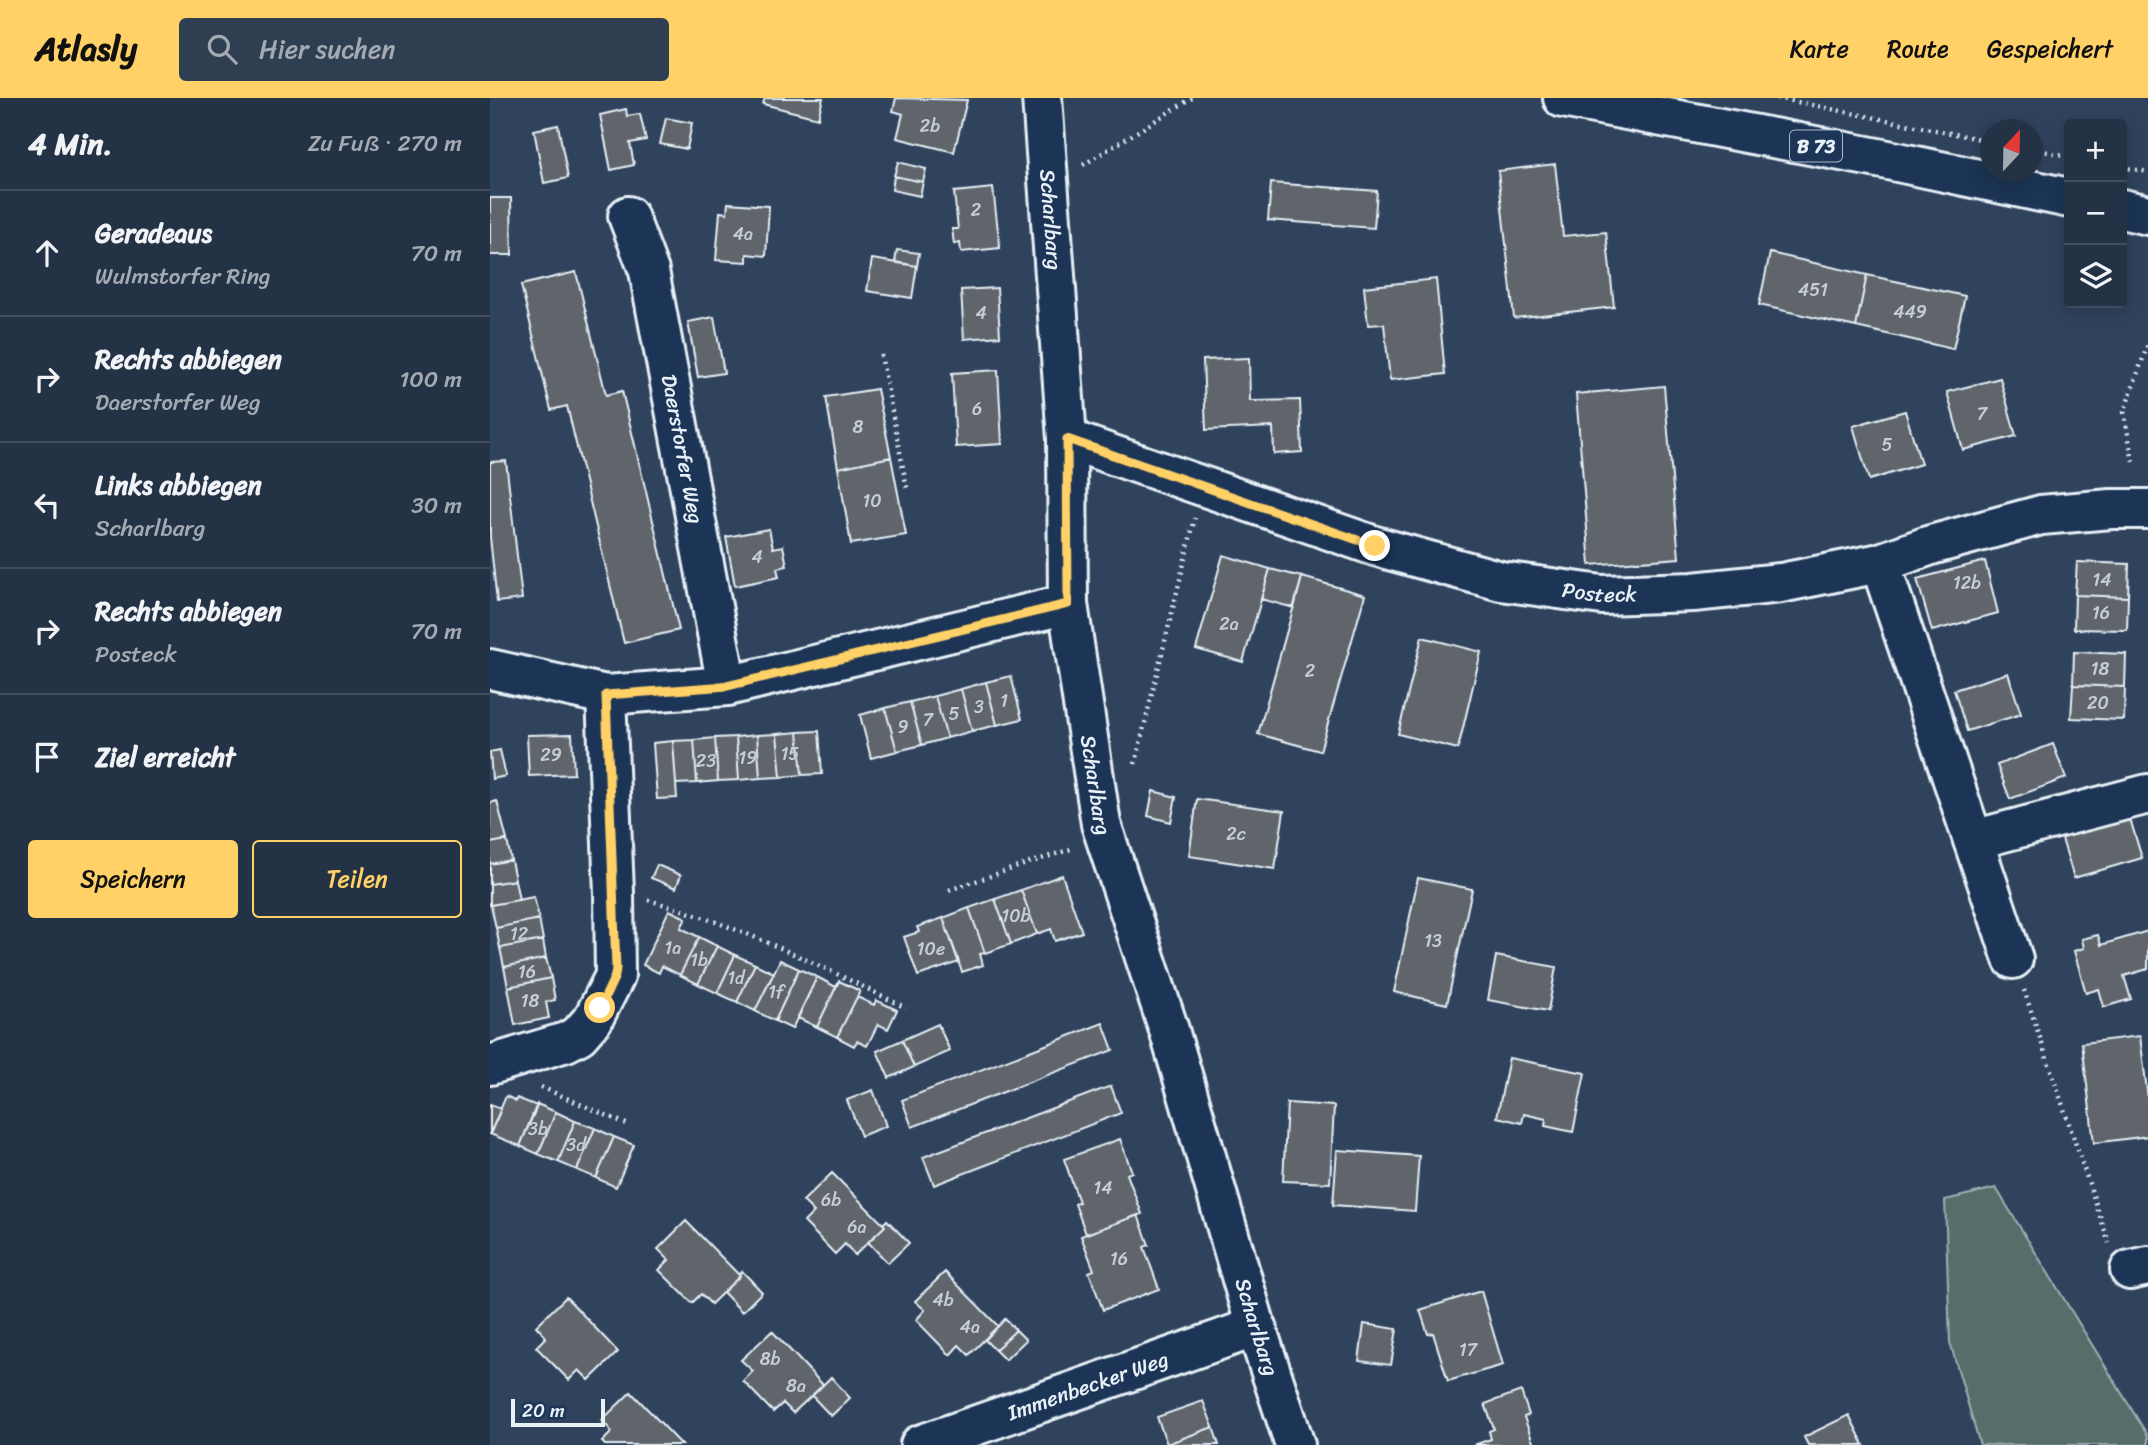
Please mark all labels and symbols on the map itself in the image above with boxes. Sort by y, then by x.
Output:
house number: 2b [920,110,940,142]
north arrow [1980,119,2043,182]
road number: B 73 [1790,130,1842,162]
street label: Scharlbarg [1028,168,1074,272]
house number: 2 [971,194,981,226]
house number: 4a [733,218,753,250]
house number: 451 [1798,274,1828,306]
house number: 449 [1893,296,1927,328]
house number: 4 [975,297,987,329]
street label: Daerstorfer Weg [650,371,715,527]
house number: 6 [972,393,982,425]
house number: 7 [1977,398,1989,430]
house number: 8 [853,411,864,443]
house number: 5 [1882,429,1893,461]
house number: 10 [862,485,882,517]
route end [1359,530,1390,561]
house number: 4 [751,541,763,573]
house number: 14 [2093,564,2111,596]
house number: 12b [1953,567,1981,599]
street label: Posteck [1560,571,1638,614]
house number: 16 [2092,597,2110,629]
house number: 2a [1219,608,1239,640]
house number: 18 [2091,653,2109,685]
house number: 2 [1305,655,1315,687]
house number: 1 [1000,685,1008,717]
house number: 20 [2087,687,2109,719]
house number: 3 [974,691,984,723]
house number: 5 [949,698,960,730]
house number: 7 [923,704,935,736]
house number: 9 [897,711,909,743]
street label: Scharlbarg [1069,732,1123,841]
house number: 15 [781,738,799,770]
house number: 29 [540,739,562,771]
house number: 19 [739,742,757,774]
house number: 23 [696,745,716,777]
house number: 2c [1226,818,1246,850]
house number: 10b [1002,900,1031,932]
house number: 12 [510,918,528,950]
house number: 13 [1424,925,1442,957]
house number: 1a [665,932,681,964]
house number: 10e [917,933,945,965]
house number: 1b [690,944,708,976]
house number: 16 [518,956,536,988]
house number: 1d [727,962,746,994]
house number: 1f [768,976,787,1008]
house number: 18 [521,985,539,1017]
route start [584,992,615,1023]
house number: 3b [528,1113,548,1145]
house number: 3d [566,1129,587,1161]
house number: 14 [1094,1172,1112,1204]
house number: 6b [821,1184,841,1216]
house number: 6a [847,1211,867,1243]
house number: 16 [1110,1243,1128,1275]
street label: Scharlbarg [1224,1273,1290,1381]
house number: 4b [932,1284,954,1316]
house number: 4a [960,1311,980,1343]
house number: 17 [1459,1334,1479,1366]
street label: Immenbecker Weg [1001,1340,1174,1432]
house number: 8b [760,1343,780,1375]
house number: 8a [786,1370,806,1402]
scale bar [511,1396,606,1428]

